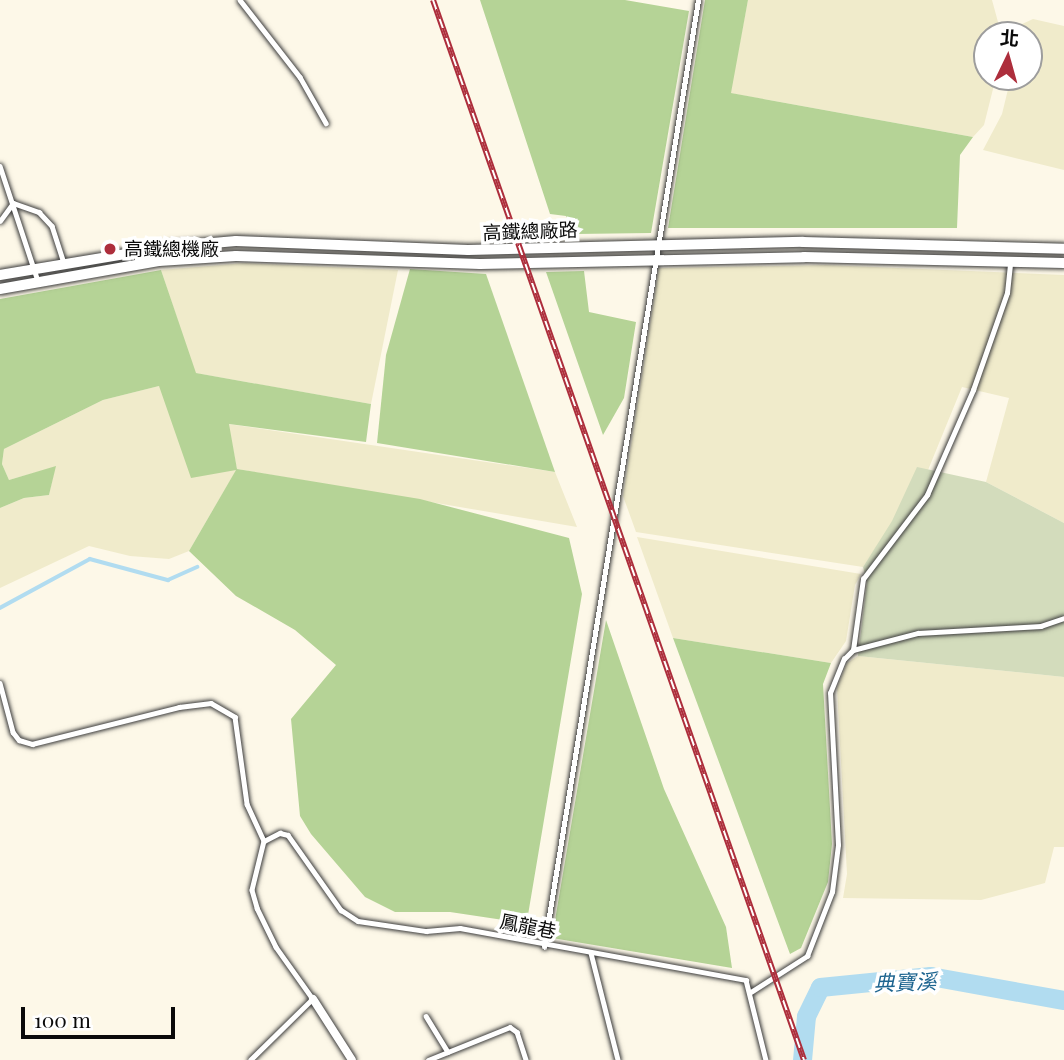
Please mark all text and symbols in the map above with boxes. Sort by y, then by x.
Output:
north arrow [973,21,1043,91]
text: 北 [999,23,1020,51]
street label: 高鐵總廠路 [482,218,578,244]
place label: 高鐵總機廠 [124,238,219,260]
marker: 高鐵總機廠 [102,241,118,257]
street label: 鳳龍巷 [498,909,558,943]
water label: 典寶溪 [873,967,937,995]
scale bar [24,993,178,1038]
text: 100 m [34,1005,91,1033]

